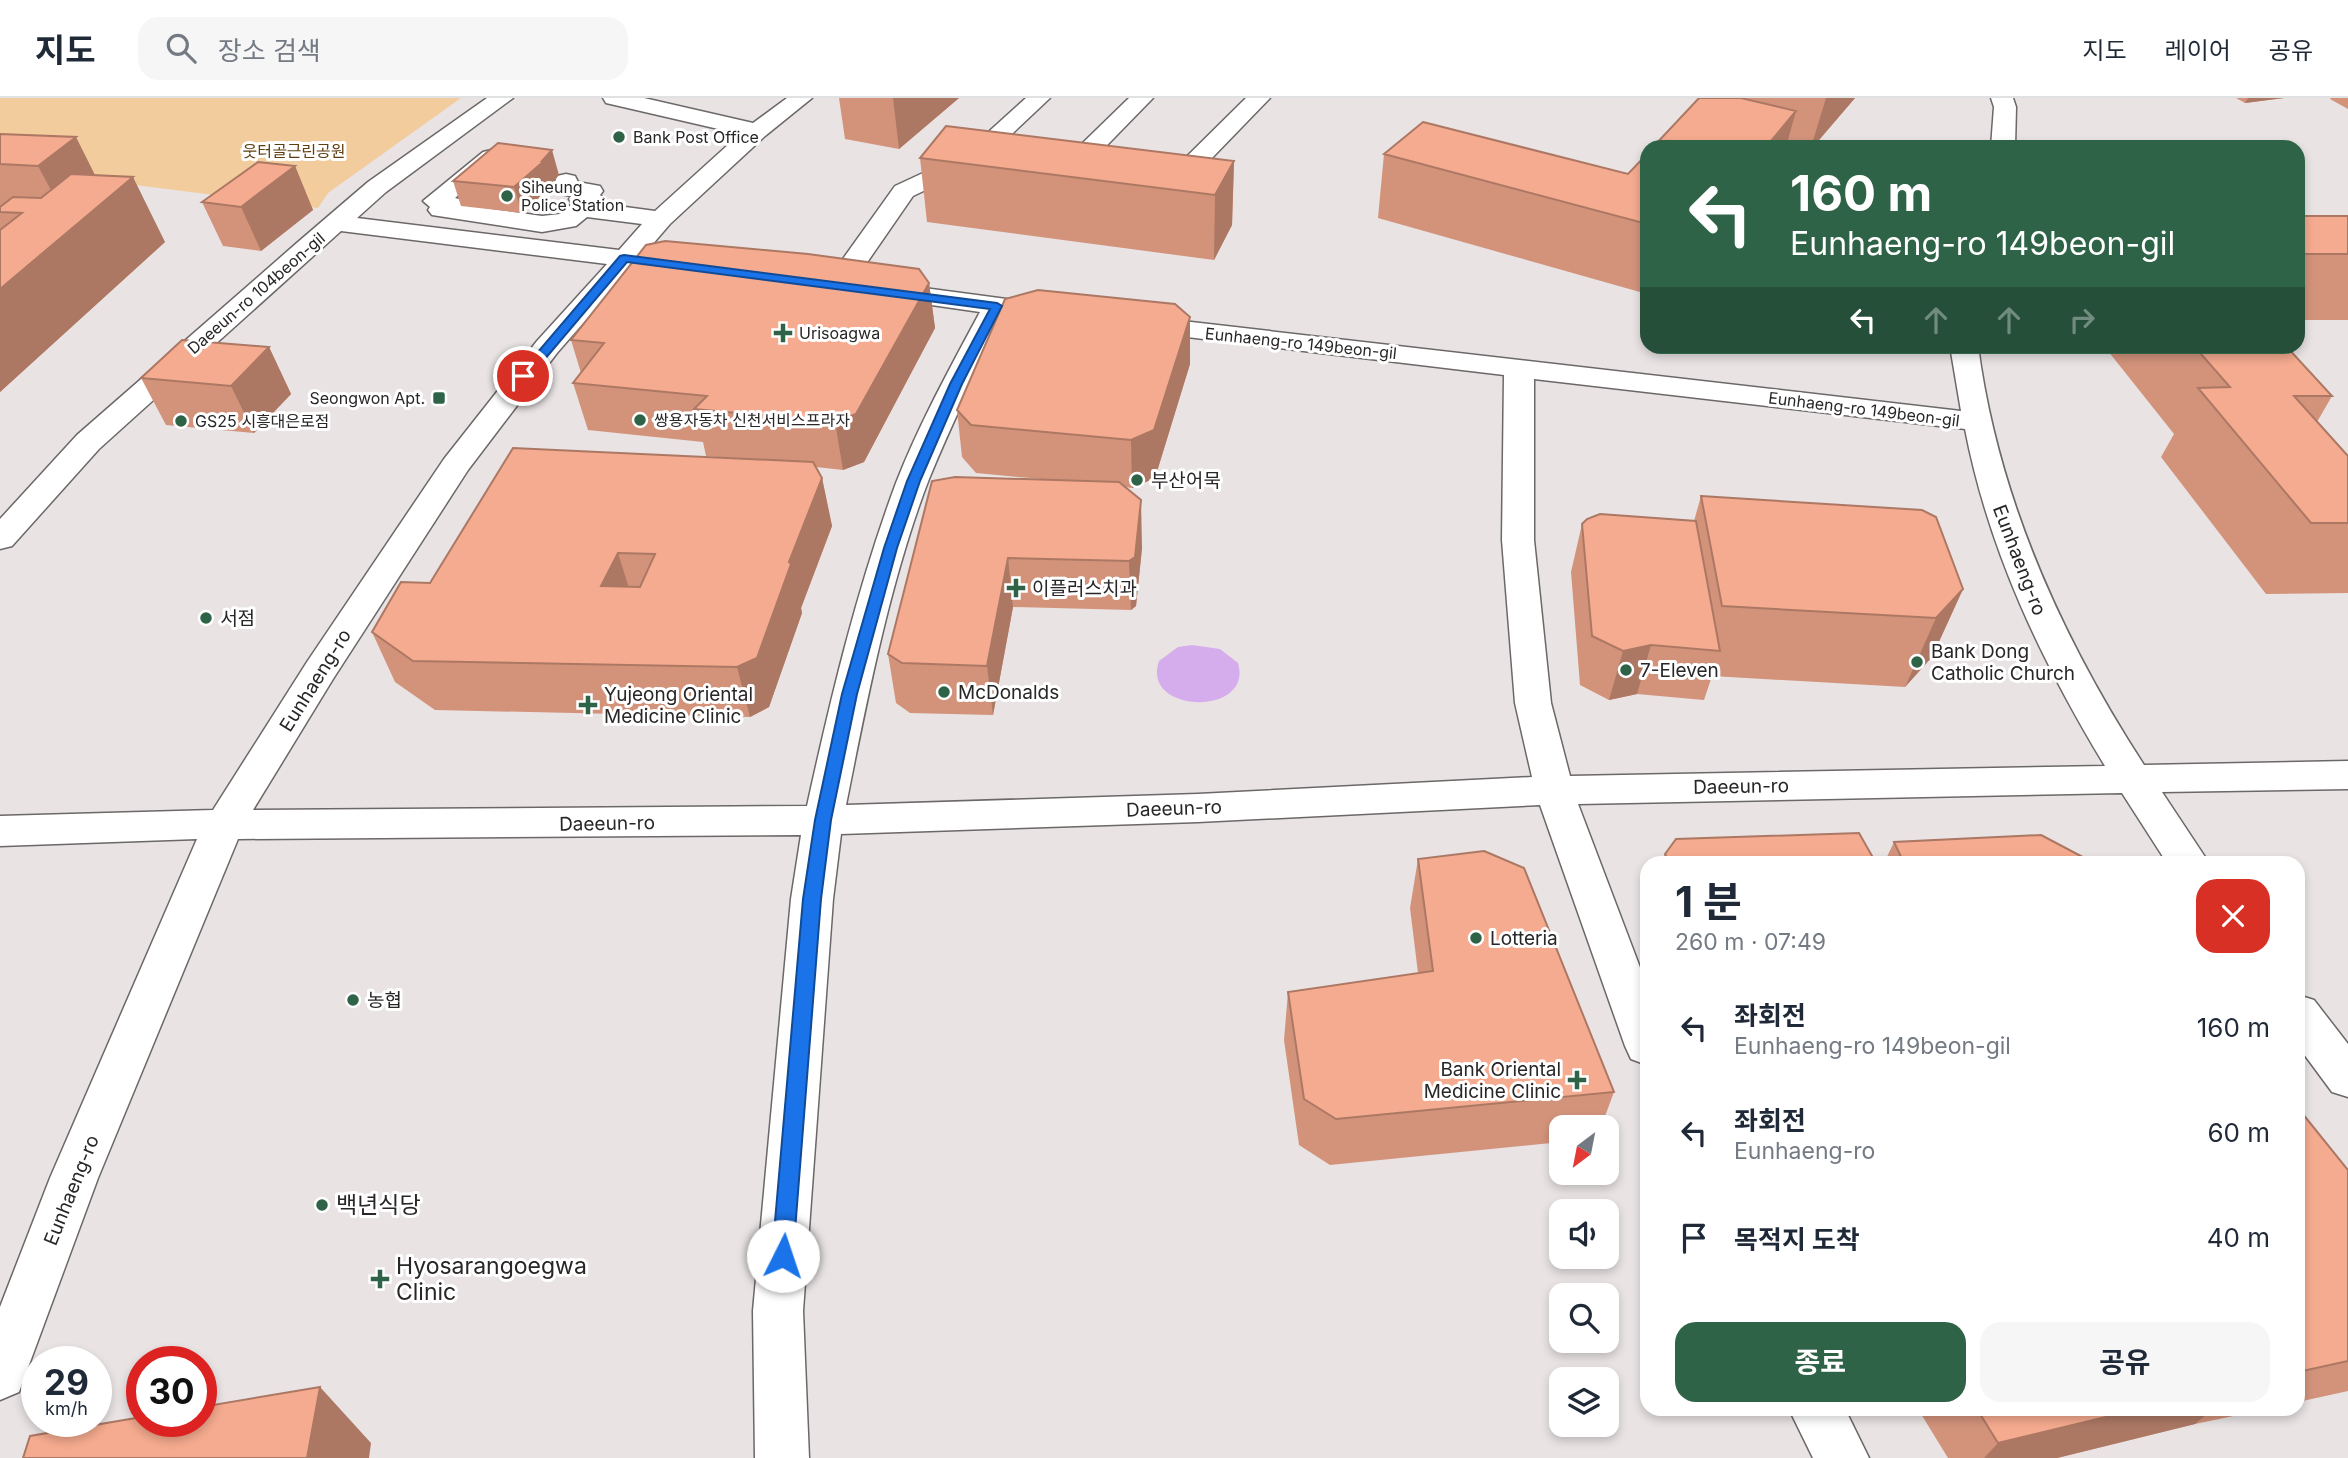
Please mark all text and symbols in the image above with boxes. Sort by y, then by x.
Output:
search box [138,17,628,80]
icon: search [162,29,200,67]
text: 지도 [35,30,96,70]
text: 장소 검색 [218,35,321,66]
text: 지도 [2082,36,2127,65]
text: 레이어 [2165,36,2231,65]
text: 공유 [2269,36,2313,65]
place label: Bank Post Office [633,127,759,147]
marker: Bank Post Office [611,129,627,145]
park label: 웃터골근린공원 [242,141,346,161]
text: 160 m [1790,164,1932,223]
icon: left [1675,168,1766,259]
place label: Siheung Police Station [521,177,624,215]
marker: Siheung Police Station [499,188,515,204]
text: Eunhaeng-ro 149beon-gil [1790,224,2175,263]
street label: Daeeun-ro 104beon-gil [183,228,329,358]
icon: left [1844,301,1882,339]
icon: ahead [1917,301,1955,339]
icon: ahead [1990,301,2028,339]
icon: right [2063,301,2101,339]
marker: Urisoagwa [773,323,793,343]
place label: Urisoagwa [799,323,880,343]
street label: Eunhaeng-ro 149beon-gil [1204,323,1398,363]
pin [493,346,553,406]
icon: arrive [504,357,542,395]
street label: Eunhaeng-ro 149beon-gil [1767,387,1961,431]
place label: Seongwon Apt. [310,388,425,408]
marker: Seongwon Apt. [431,390,447,406]
place label: 쌍용자동차 신천서비스프라자 [654,410,850,430]
place label: GS25 시흥대은로점 [195,411,330,431]
marker: 쌍용자동차 신천서비스프라자 [632,412,648,428]
marker: GS25 시흥대은로점 [173,413,189,429]
place label: 부산어묵 [1151,469,1221,492]
marker: 부산어묵 [1129,472,1145,488]
street label: Eunhaeng-ro [1988,502,2051,619]
place label: 이플러스치과 [1032,577,1137,600]
marker: 이플러스치과 [1006,578,1026,598]
place label: 서점 [220,607,255,630]
marker: 서점 [198,610,214,626]
street label: Eunhaeng-ro [275,625,356,736]
place label: Bank Dong Catholic Church [1931,640,2075,685]
marker: Bank Dong Catholic Church [1909,654,1925,670]
place label: 7-Eleven [1640,659,1719,682]
marker: 7-Eleven [1618,662,1634,678]
place label: McDonalds [958,681,1059,704]
place label: Yujeong Oriental Medicine Clinic [604,683,753,728]
marker: McDonalds [936,684,952,700]
marker: Yujeong Oriental Medicine Clinic [578,695,598,715]
street label: Daeeun-ro [1693,774,1789,799]
street label: Daeeun-ro [1126,795,1222,822]
street label: Daeeun-ro [559,811,655,836]
text: 1 분 [1675,876,1742,927]
button: close [2196,879,2270,953]
place label: Lotteria [1490,927,1558,950]
text: 260 m · 07:49 [1675,928,1826,956]
marker: Lotteria [1468,930,1484,946]
place label: 농협 [367,989,402,1012]
marker: 농협 [345,992,361,1008]
text: 좌회전 [1734,1000,1806,1031]
icon: left [1675,1009,1713,1047]
text: 160 m [2197,1012,2270,1043]
text: Eunhaeng-ro 149beon-gil [1734,1032,2011,1060]
place label: Bank Oriental Medicine Clinic [1424,1058,1561,1103]
marker: Bank Oriental Medicine Clinic [1567,1070,1587,1090]
text: 좌회전 [1734,1105,1806,1136]
icon: left [1675,1114,1713,1152]
north arrow [1549,1115,1619,1185]
map controls [1549,1115,1619,1437]
text: 60 m [2207,1117,2270,1148]
street label: Eunhaeng-ro [39,1132,104,1249]
text: Eunhaeng-ro [1734,1137,1875,1165]
place label: 백년식당 [336,1191,421,1219]
marker: 백년식당 [314,1197,330,1213]
button: sound [1549,1199,1619,1269]
position arrow [746,1219,820,1293]
icon: arrive [1675,1219,1713,1257]
text: 40 m [2207,1222,2270,1253]
text: 목적지 도착 [1734,1224,1860,1255]
place label: Hyosarangoegwa Clinic [396,1252,587,1306]
marker: Hyosarangoegwa Clinic [370,1269,390,1289]
button: search [1549,1283,1619,1353]
button: 종료 [1675,1322,1966,1402]
button: 공유 [1980,1322,2270,1402]
speed limit sign: 30 [126,1346,217,1437]
text: 29 [44,1361,89,1403]
button: layers [1549,1367,1619,1437]
text: km/h [45,1398,88,1419]

